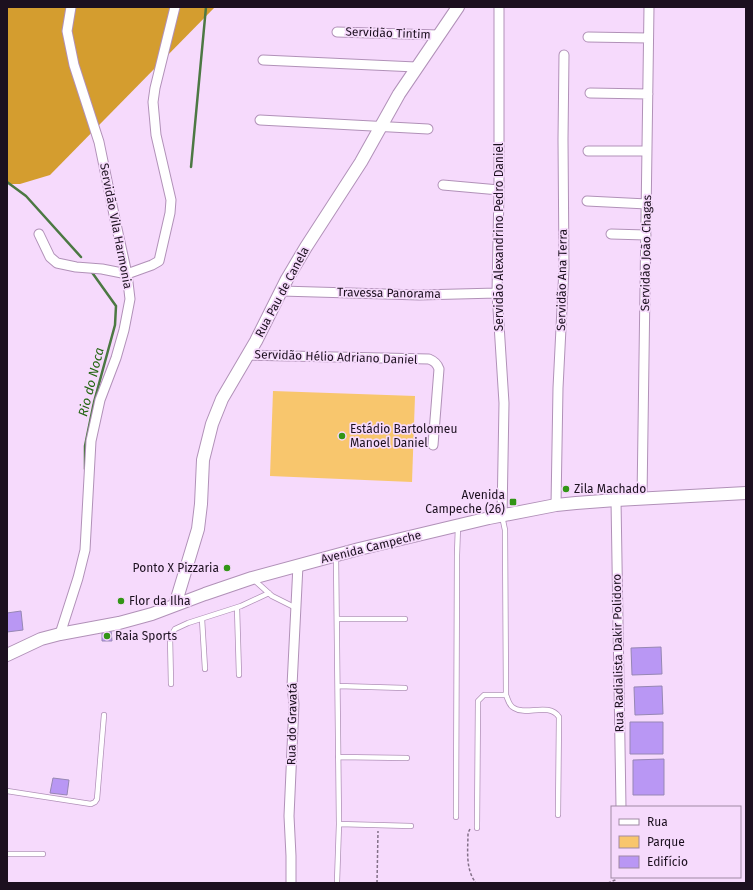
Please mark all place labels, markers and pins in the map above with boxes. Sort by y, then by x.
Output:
place label: Estádio Bartolomeu Manoel Daniel [350,422,457,450]
marker: Estádio Bartolomeu Manoel Daniel [337,431,347,441]
place label: Zila Machado [574,482,646,496]
marker: Zila Machado [561,484,571,494]
place label: Avenida Campeche (26) [425,488,505,516]
marker: Avenida Campeche (26) [508,497,518,507]
place label: Ponto X Pizzaria [133,561,219,575]
marker: Ponto X Pizzaria [222,563,232,573]
place label: Flor da Ilha [129,594,191,608]
marker: Flor da Ilha [116,596,126,606]
place label: Raia Sports [115,629,177,643]
marker: Raia Sports [102,631,112,641]

